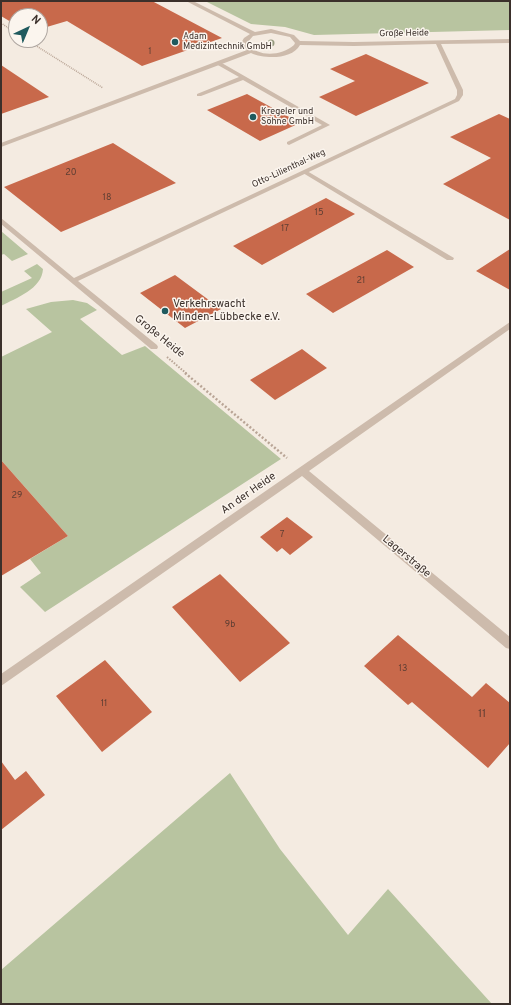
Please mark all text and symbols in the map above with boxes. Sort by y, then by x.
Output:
north arrow [8,8,48,48]
text: N [28,12,43,28]
street label: Große Heide [379,28,429,40]
place label: Adam Medizintechnik GmbH [183,32,272,53]
marker: Adam Medizintechnik GmbH [170,37,180,47]
house number: 1 [148,47,152,57]
place label: Kregeler und Söhne GmbH [261,107,314,128]
marker: Kregeler und Söhne GmbH [248,112,258,122]
street label: Otto-Lilienthal-Weg [251,147,327,191]
house number: 20 [65,168,77,178]
house number: 18 [103,193,111,203]
house number: 15 [315,208,323,218]
house number: 17 [281,224,289,234]
house number: 21 [357,276,365,286]
place label: Verkehrswacht Minden-Lübbecke e.V. [173,298,280,324]
marker: Verkehrswacht Minden-Lübbecke e.V. [160,306,170,316]
street label: Große Heide [131,313,187,361]
street label: An der Heide [219,470,279,518]
house number: 29 [12,491,22,501]
house number: 7 [280,530,284,540]
street label: Lagerstraße [379,533,433,581]
house number: 9b [225,620,235,630]
house number: 13 [399,664,407,674]
house number: 11 [101,699,107,709]
house number: 11 [478,708,486,722]

